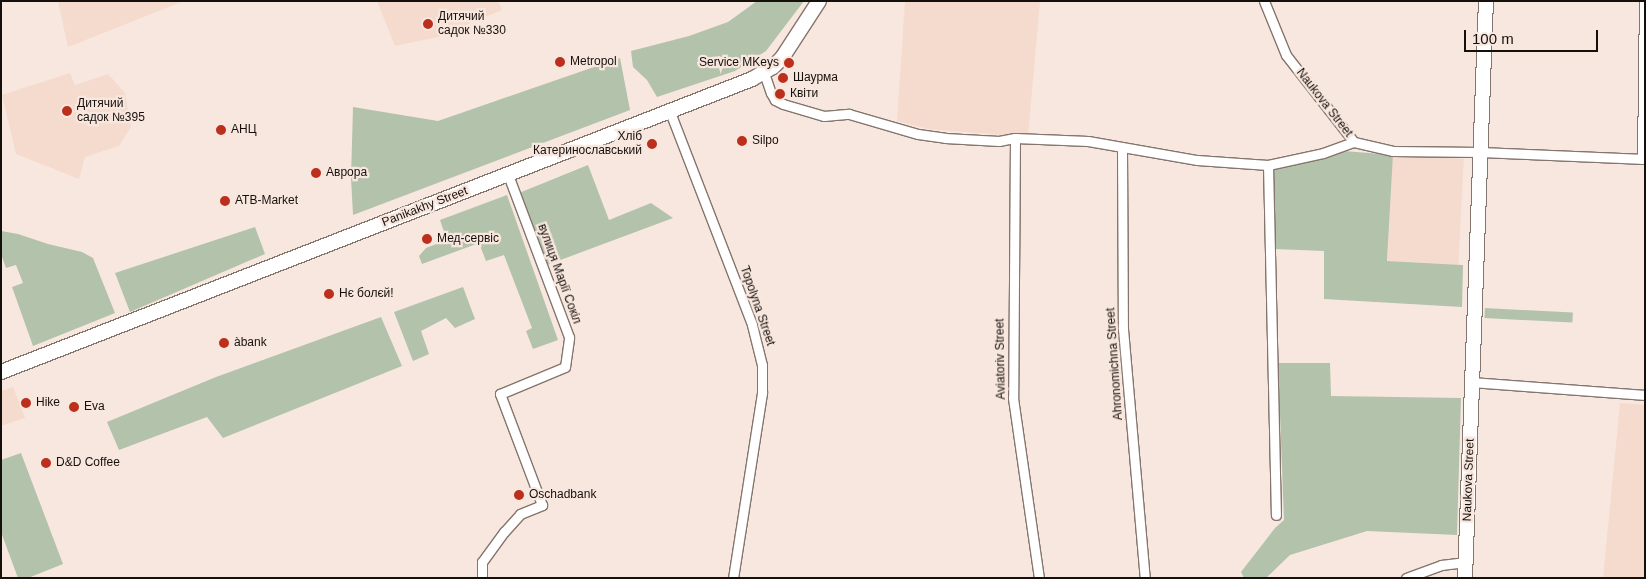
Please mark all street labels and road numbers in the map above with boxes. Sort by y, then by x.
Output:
street label: Naukova Street [1293,66,1355,140]
street label: Panikakhy Street [380,184,470,230]
street label: вулиця Марії Сокіл [534,222,584,326]
street label: Topolyna Street [737,264,777,348]
street label: Ahronomichna Street [1104,307,1126,421]
street label: Aviatoriv Street [993,318,1009,400]
street label: Naukova Street [1460,438,1478,522]

